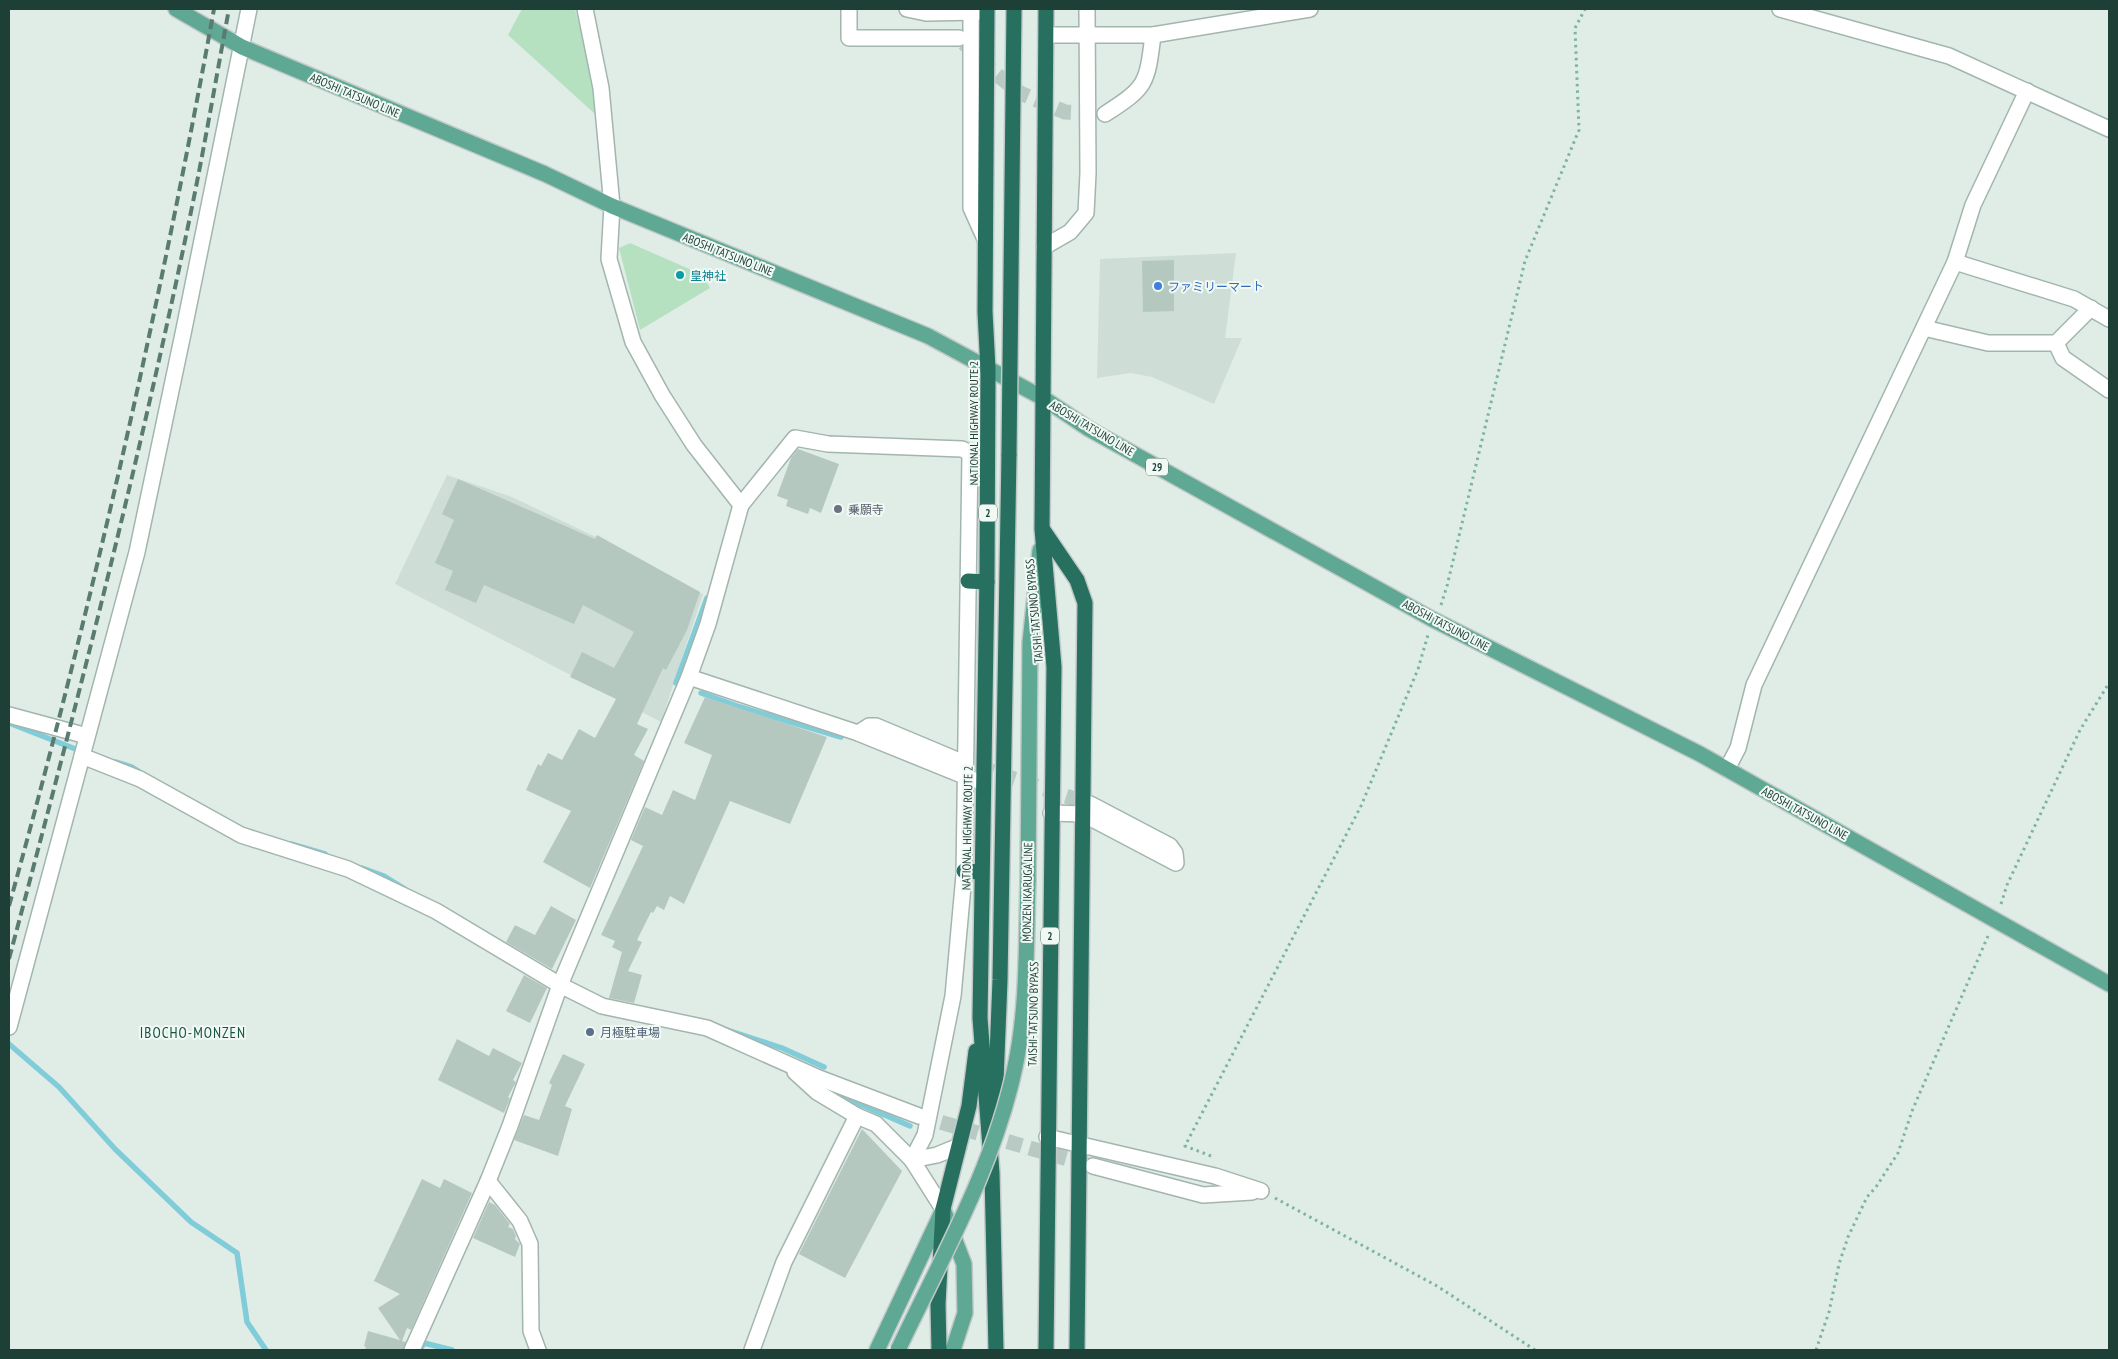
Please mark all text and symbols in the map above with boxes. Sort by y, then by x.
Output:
street label: ABOSHI TATSUNO LINE [308,69,402,121]
street label: ABOSHI TATSUNO LINE [681,229,775,279]
place label: 皇神社 [690,268,726,283]
marker: 皇神社 [674,269,686,281]
place label: ファミリーマート [1168,279,1264,294]
marker: ファミリーマート [1152,280,1164,292]
street label: NATIONAL HIGHWAY ROUTE 2 [966,361,981,485]
street label: ABOSHI TATSUNO LINE [1047,397,1137,459]
road number: 29 [1146,458,1168,476]
place label: 乗願寺 [848,502,884,517]
marker: 乗願寺 [832,503,844,515]
road number: 2 [979,504,997,522]
street label: TAISHI-TATSUNO BYPASS [1022,558,1046,664]
street label: ABOSHI TATSUNO LINE [1400,596,1492,654]
street label: NATIONAL HIGHWAY ROUTE 2 [958,766,976,890]
street label: ABOSHI TATSUNO LINE [1759,783,1851,843]
street label: MONZEN IKARUGA LINE [1019,842,1035,942]
road number: 2 [1041,928,1059,944]
street label: TAISHI-TATSUNO BYPASS [1025,962,1041,1066]
district label: IBOCHO-MONZEN [140,1023,246,1042]
place label: 月極駐車場 [600,1025,660,1040]
marker: 月極駐車場 [584,1026,596,1038]

